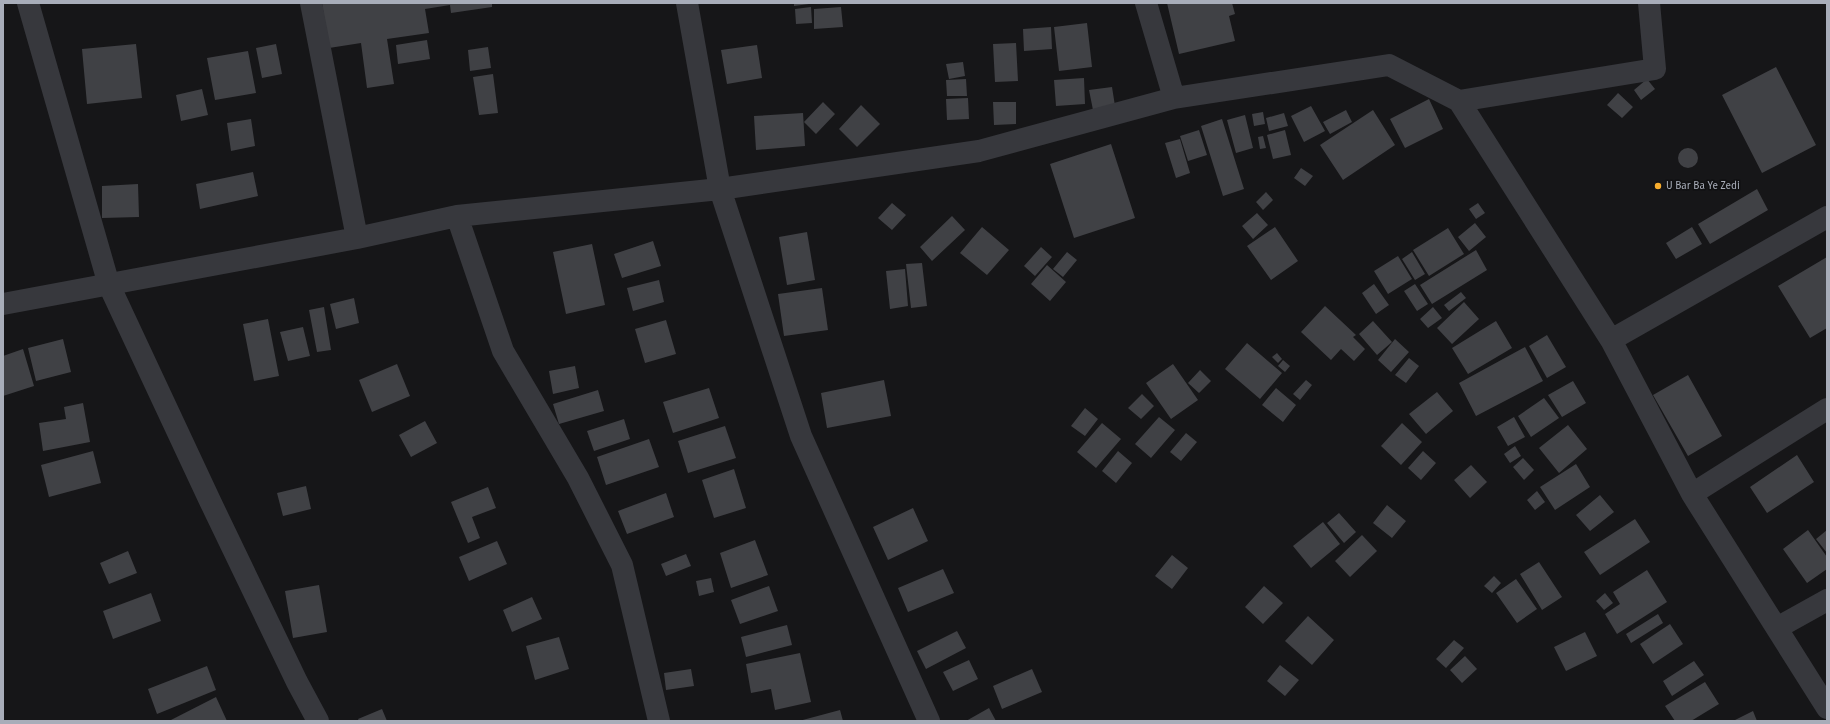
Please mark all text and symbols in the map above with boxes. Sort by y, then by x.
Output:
place label: U Bar Ba Ye Zedi [1666,180,1740,192]
marker: U Bar Ba Ye Zedi [1653,181,1663,191]

